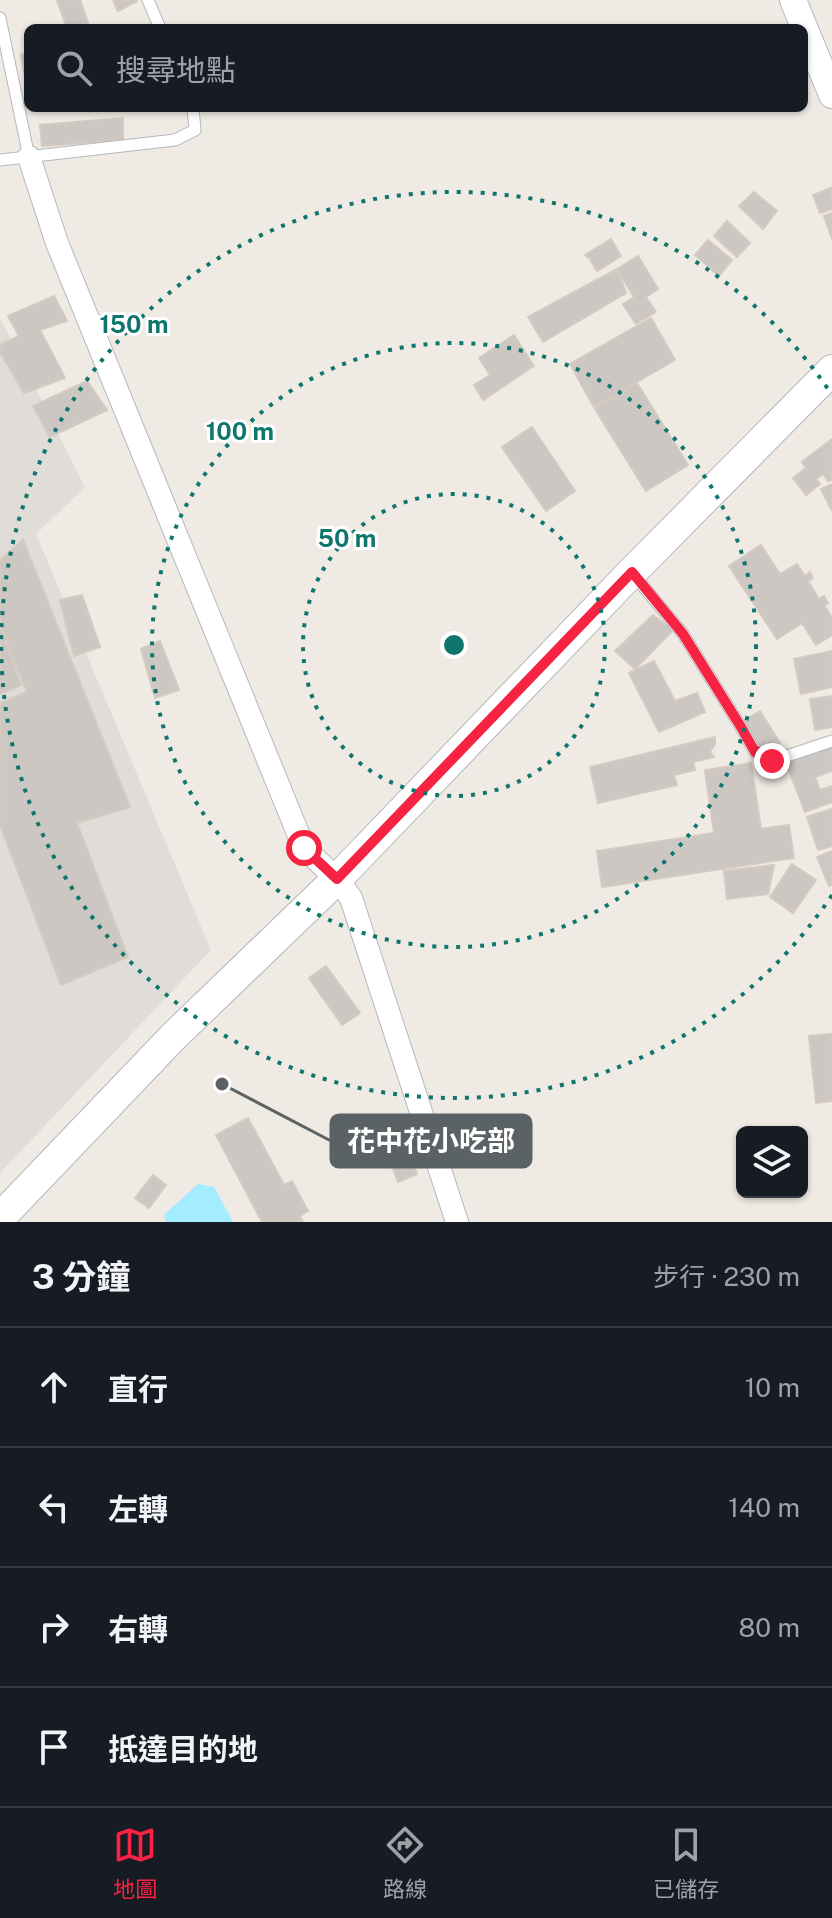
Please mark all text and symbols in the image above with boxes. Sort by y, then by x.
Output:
search box [24,24,808,112]
icon: search [52,46,96,90]
text: 搜尋地點 [116,52,236,88]
text: 150 m [100,310,168,338]
text: 100 m [206,417,274,445]
text: 50 m [318,524,376,552]
centre of rings [440,631,468,659]
route end [754,743,790,779]
route start [286,830,322,866]
callout: 花中花小吃部 [331,1115,531,1167]
text: 花中花小吃部 [347,1124,515,1157]
map controls [736,1126,808,1198]
button: layers [736,1126,808,1198]
text: 3 分鐘 [32,1257,130,1297]
text: 步行 · 230 m [653,1261,800,1292]
icon: ahead [32,1365,76,1409]
text: 直行 [108,1371,168,1407]
text: 10 m [745,1372,800,1403]
icon: left [32,1485,76,1529]
text: 左轉 [108,1491,168,1527]
text: 140 m [728,1492,800,1523]
icon: right [32,1605,76,1649]
text: 右轉 [108,1611,168,1647]
text: 80 m [739,1612,800,1643]
icon: arrive [32,1725,76,1769]
text: 抵達目的地 [108,1731,258,1767]
tab: 地圖 [113,1823,157,1903]
tab: 路線 [383,1823,427,1903]
tab: 已儲存 [653,1823,719,1903]

